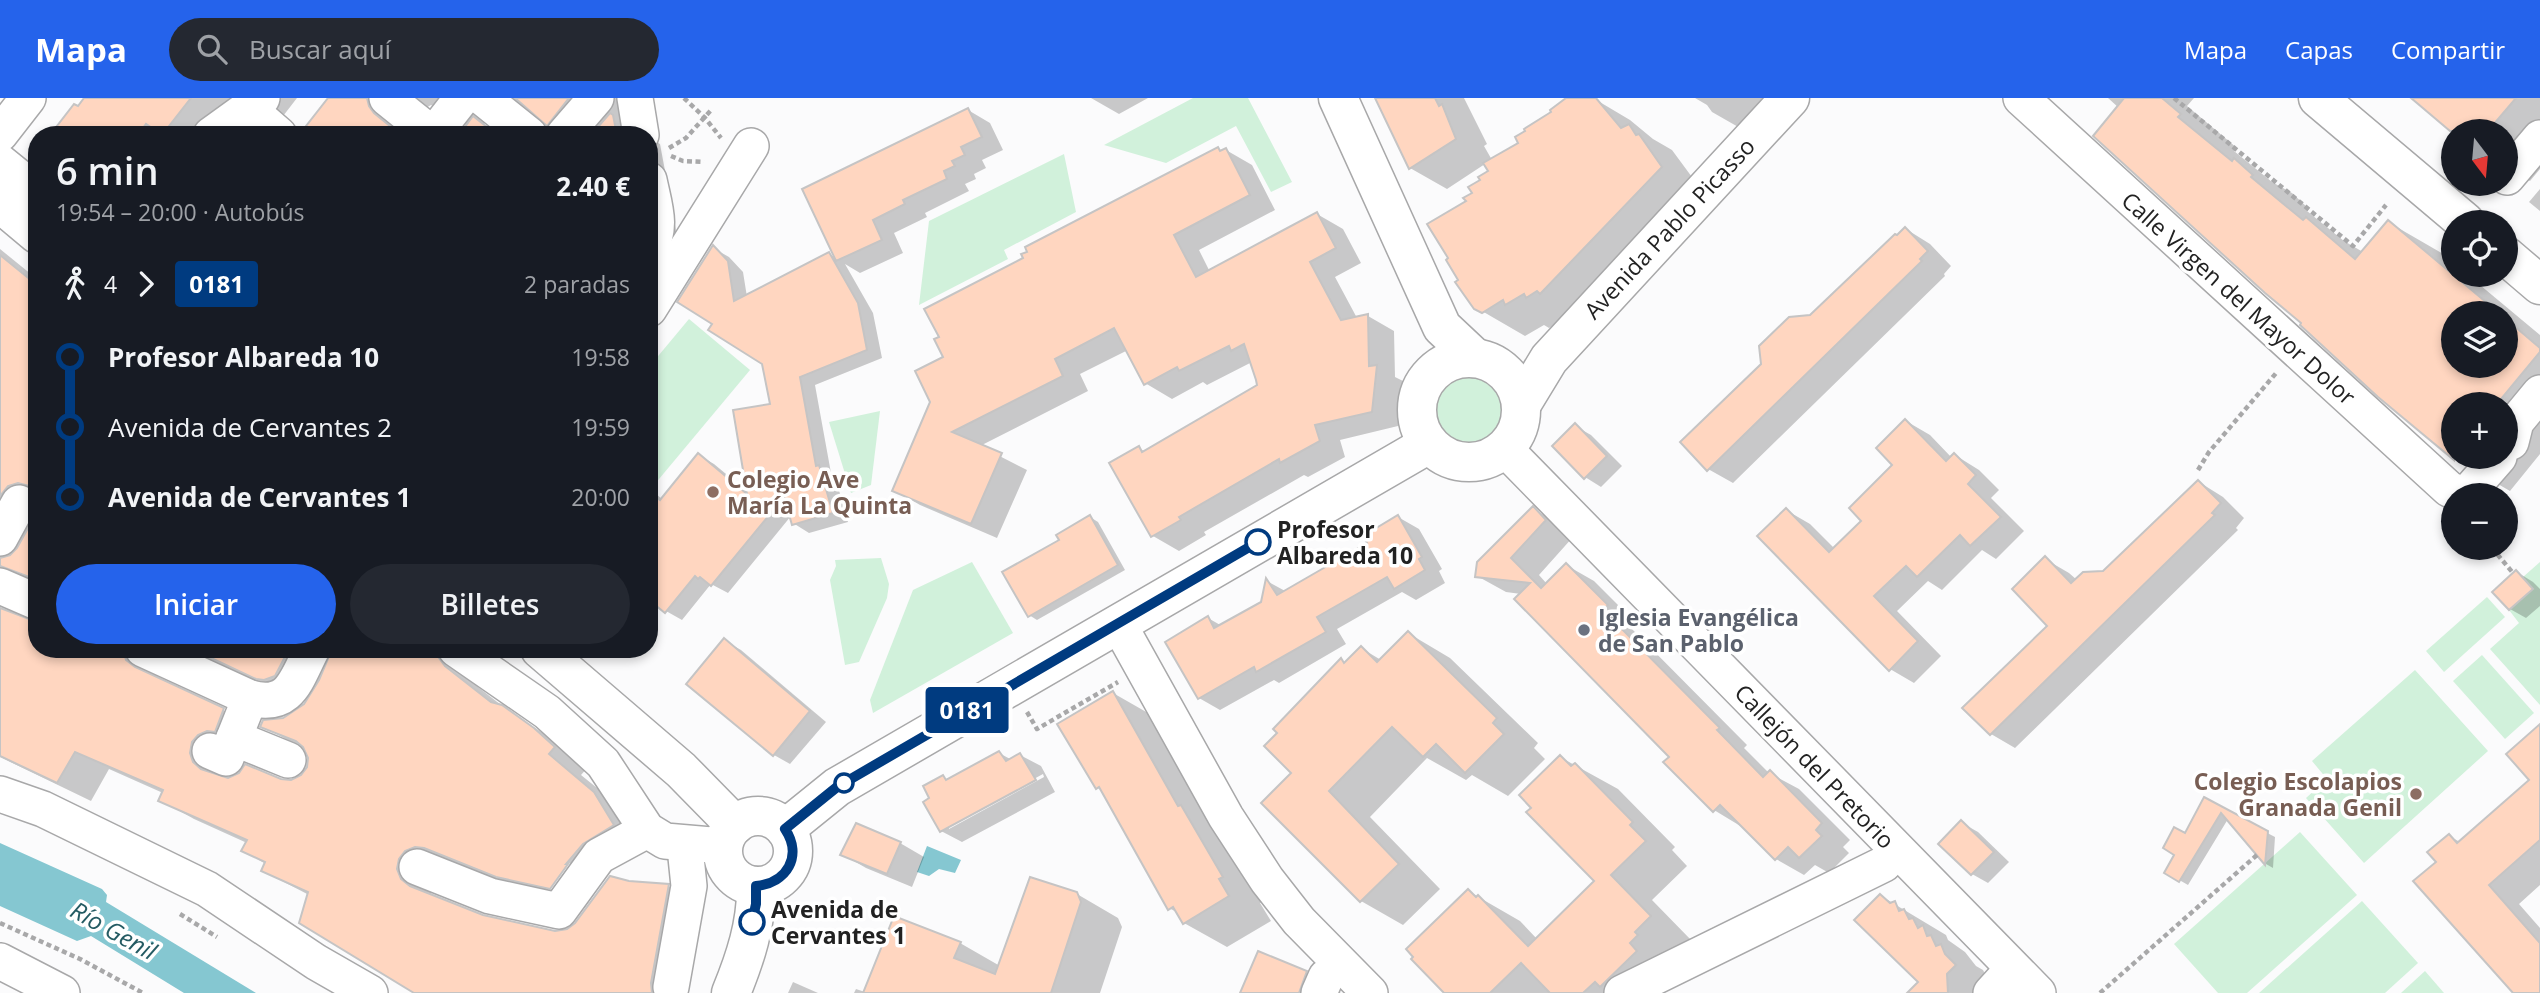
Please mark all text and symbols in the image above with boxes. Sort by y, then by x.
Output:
search box [169,18,659,81]
text: Mapa [35,27,127,72]
icon: search [193,30,231,68]
text: Buscar aquí [249,31,391,67]
text: Mapa [2184,33,2247,66]
text: Capas [2285,33,2353,66]
text: Compartir [2391,33,2505,66]
north arrow [2441,119,2518,196]
map controls [2441,119,2518,560]
street label: Avenida Pablo Picasso [1576,130,1762,326]
text: 6 min [56,144,159,196]
text: 2.40 € [556,168,630,204]
street label: Calle Virgen del Mayor Dolor [2115,184,2363,412]
text: 19:54 – 20:00 · Autobús [56,196,305,228]
button: locate [2441,210,2518,287]
icon: walk [56,265,94,303]
icon: forward [127,265,165,303]
text: 0181 [189,267,244,300]
text: 4 [104,268,117,300]
text: 2 paradas [524,268,630,300]
button: layers [2441,301,2518,378]
text: Profesor Albareda 10 [108,339,379,375]
text: 19:58 [571,341,630,373]
button: + [2441,392,2518,469]
text: Avenida de Cervantes 2 [108,409,392,445]
text: 19:59 [571,411,630,443]
place label: Colegio Ave María La Quinta [727,463,912,521]
text: Avenida de Cervantes 1 [108,479,411,515]
text: 20:00 [571,481,630,513]
button: − [2441,483,2518,560]
marker: Colegio Ave María La Quinta [705,484,721,500]
place label: Profesor Albareda 10 [1277,513,1413,571]
marker: Profesor Albareda 10 [1245,529,1271,555]
button: Iniciar [56,564,336,644]
button: Billetes [350,564,630,644]
place label: Iglesia Evangélica de San Pablo [1598,601,1799,659]
marker: Iglesia Evangélica de San Pablo [1576,622,1592,638]
street label: Callejón del Pretorio [1728,677,1902,855]
line badge: 0181 [918,687,1016,733]
text: 0181 [940,693,994,726]
place label: Colegio Escolapios Granada Genil [2194,765,2402,823]
unlabelled marker [834,773,854,793]
marker: Colegio Escolapios Granada Genil [2408,786,2424,802]
water label: Río Genil [65,893,164,968]
place label: Avenida de Cervantes 1 [771,893,906,951]
marker: Avenida de Cervantes 1 [739,909,765,935]

